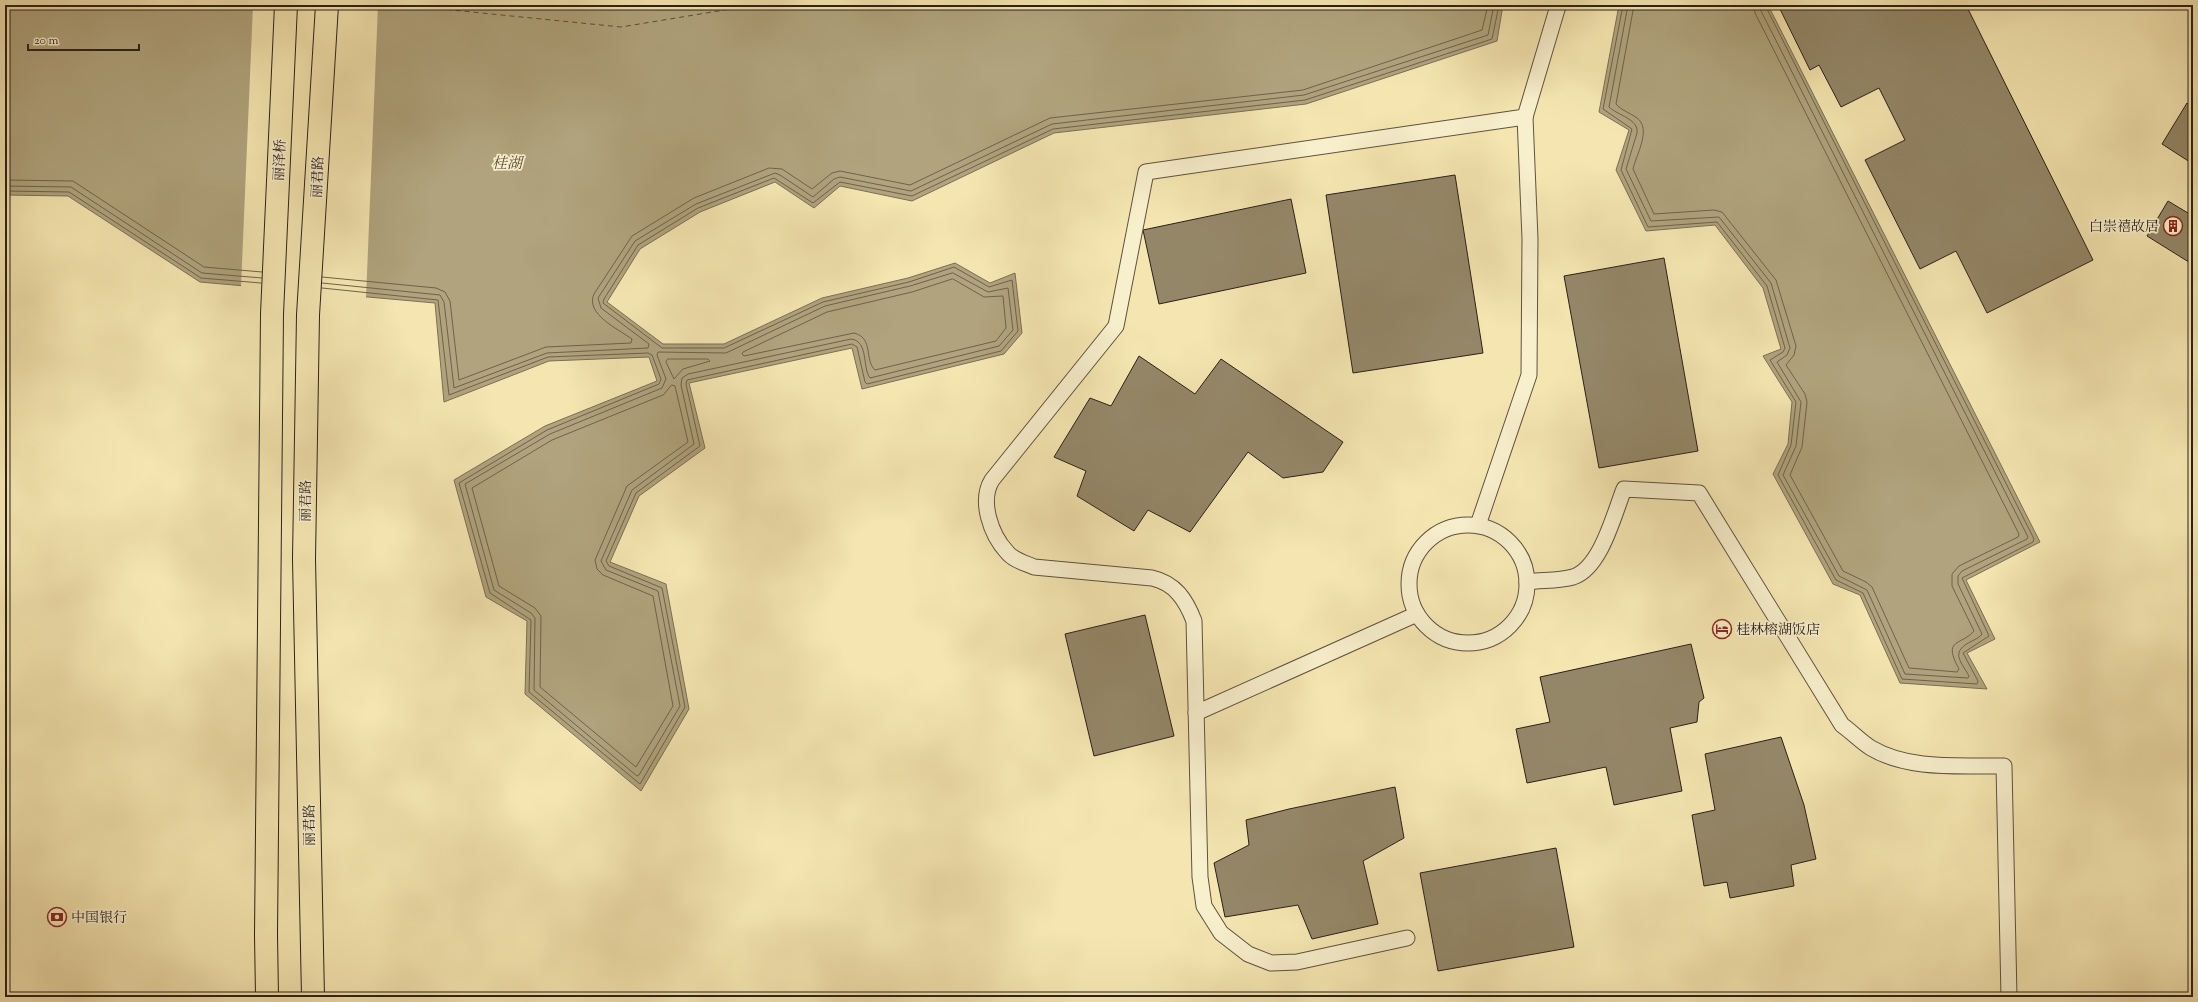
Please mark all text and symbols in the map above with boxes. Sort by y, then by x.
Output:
scale bar [28,26,139,52]
text: 20 m [34,32,59,50]
street label: 丽泽桥 [270,139,292,182]
water label: 桂湖 [492,154,525,175]
street label: 丽君路 [308,156,330,199]
building icon: 白崇禧故居 [2162,215,2184,237]
place label: 白崇禧故居 [2089,218,2159,238]
street label: 丽君路 [297,480,317,522]
hotel icon: 桂林榕湖饭店 [1711,618,1733,640]
place label: 桂林榕湖饭店 [1736,621,1820,641]
street label: 丽君路 [301,804,321,846]
bank icon: 中国银行 [46,906,68,928]
place label: 中国银行 [71,909,127,929]

